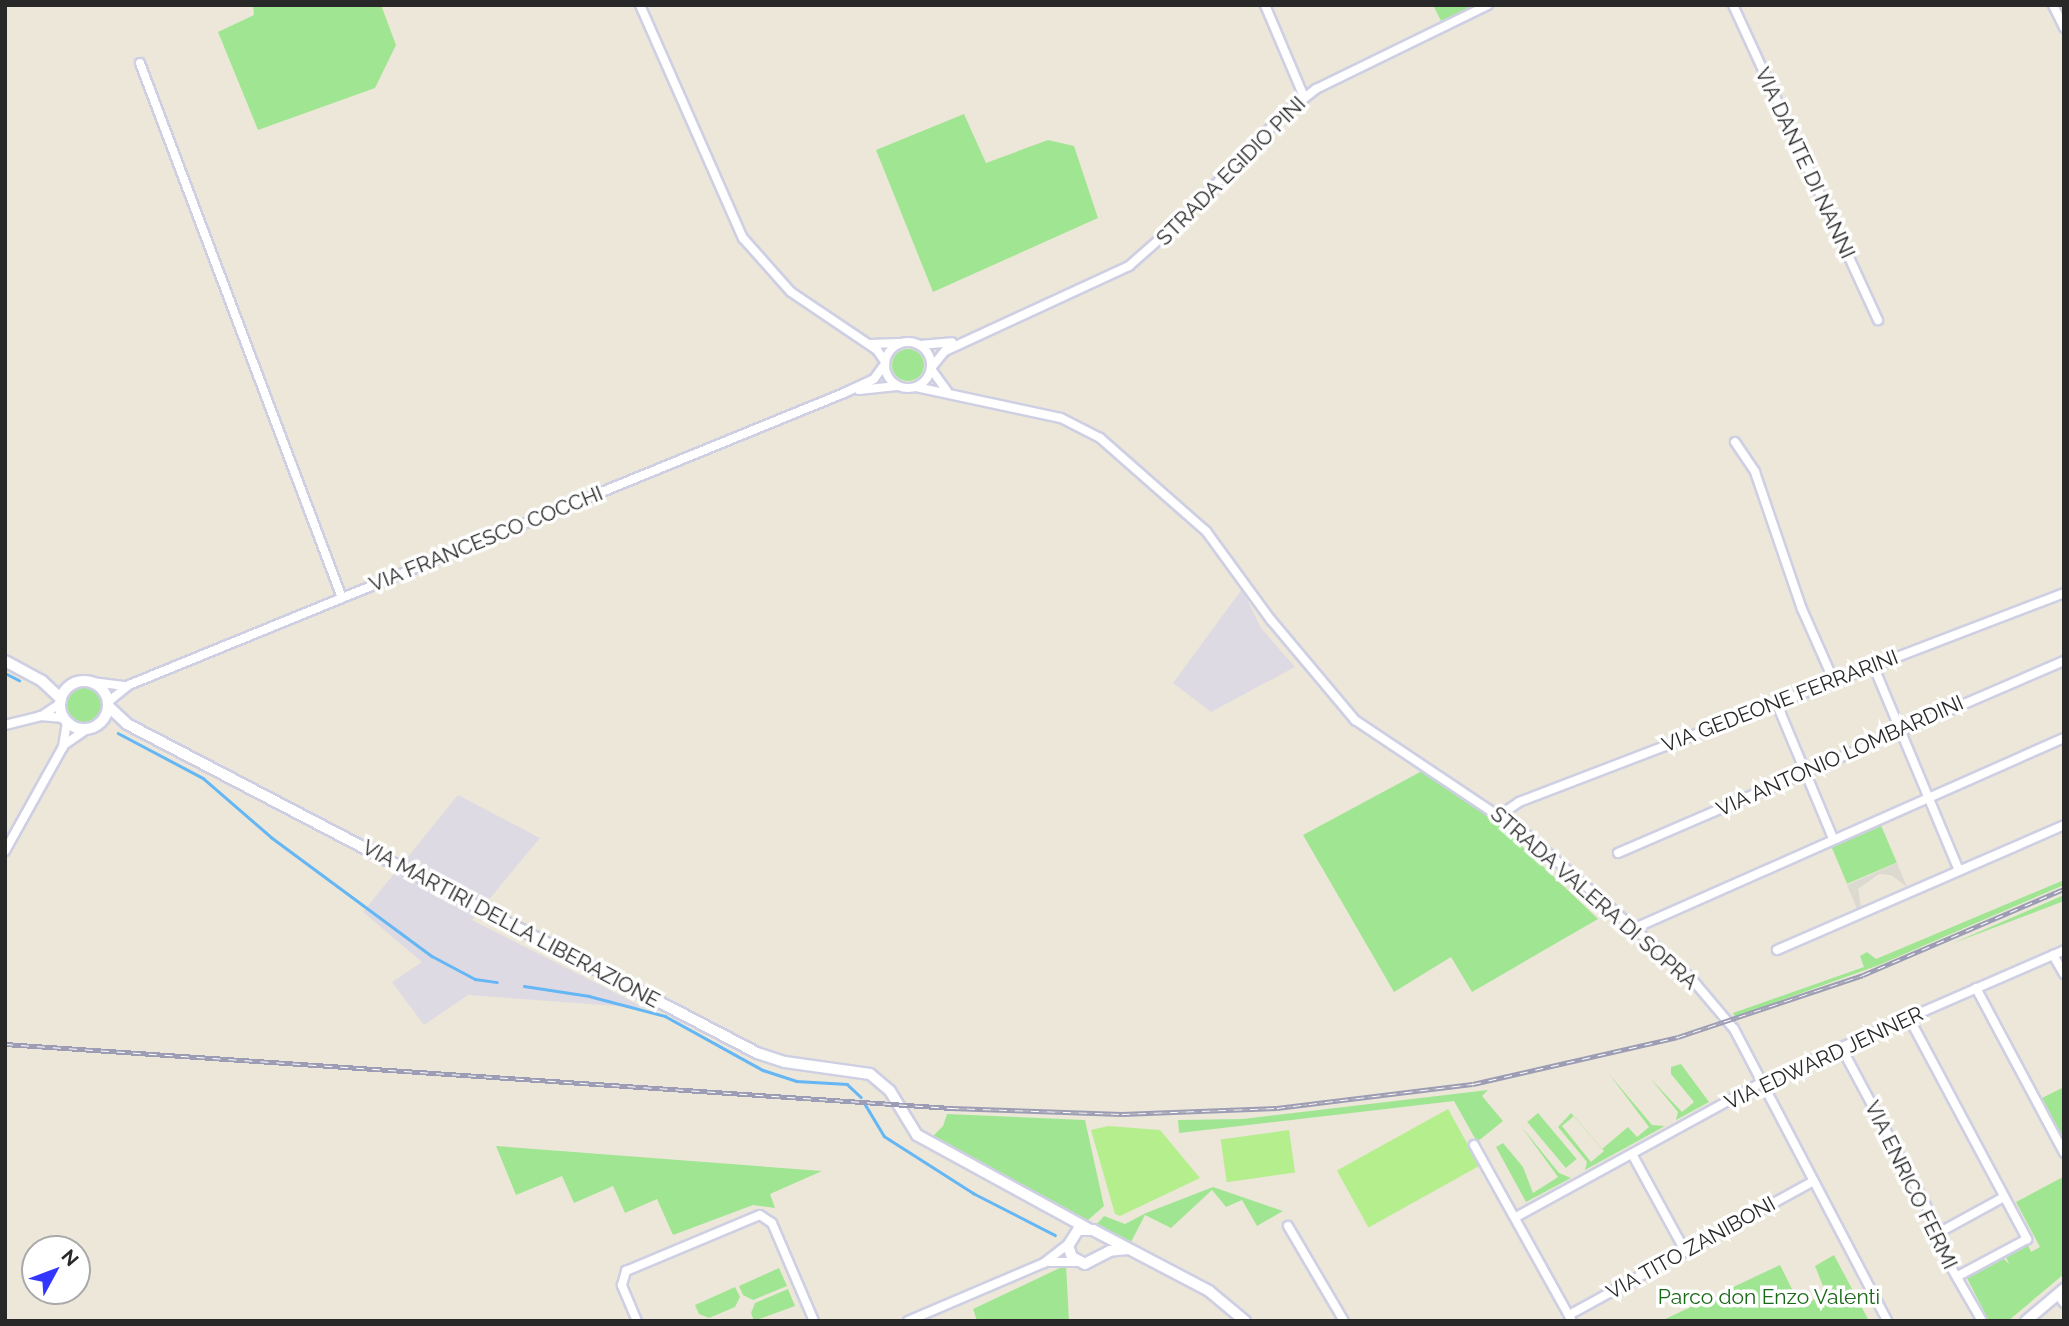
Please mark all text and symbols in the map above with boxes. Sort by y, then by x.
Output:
street label: VIA DANTE DI NANNI [1750,63,1860,263]
street label: STRADA EGIDIO PINI [1151,91,1311,251]
street label: VIA FRANCESCO COCCHI [365,480,607,598]
street label: VIA GEDEONE FERRARINI [1658,644,1902,758]
street label: VIA ANTONIO LOMBARDINI [1712,690,1968,822]
street label: STRADA VALERA DI SOPRA [1485,801,1703,995]
street label: VIA MARTIRI DELLA LIBERAZIONE [357,834,665,1014]
street label: VIA EDWARD JENNER [1720,1001,1928,1115]
street label: VIA ENRICO FERMI [1859,1096,1963,1274]
street label: VIA TITO ZANIBONI [1602,1191,1780,1305]
north arrow [21,1235,91,1305]
text: N [57,1245,83,1270]
park label: Parco don Enzo Valenti [1657,1284,1881,1310]

